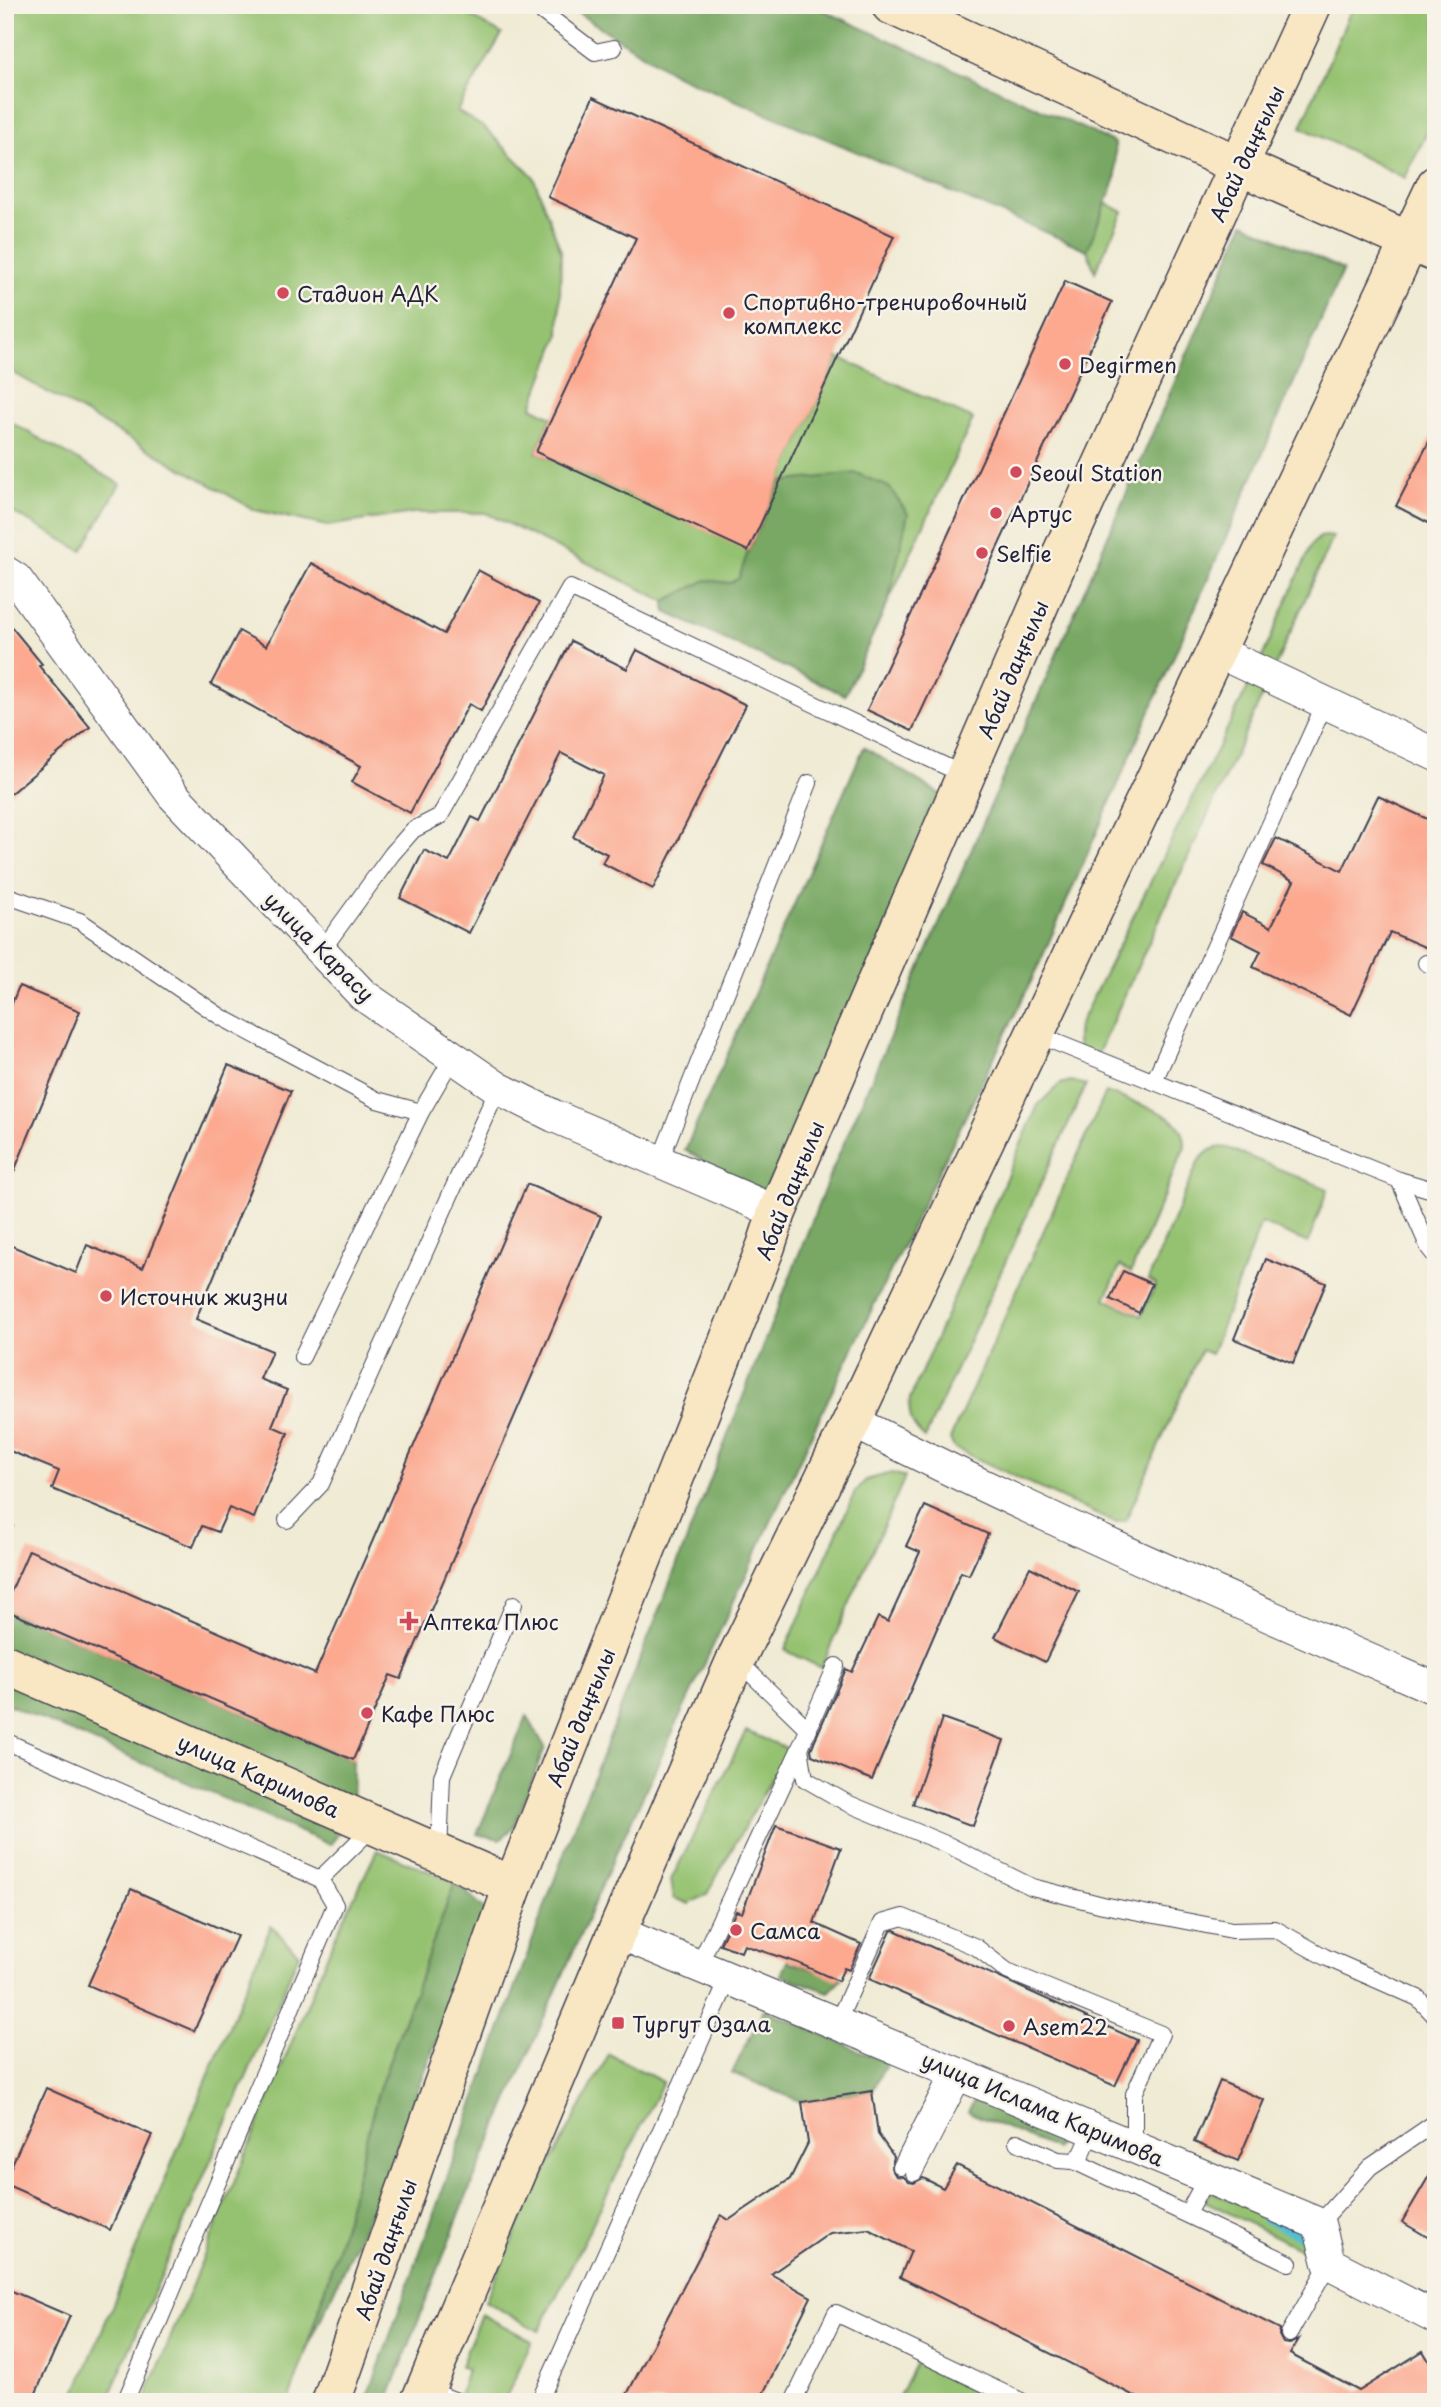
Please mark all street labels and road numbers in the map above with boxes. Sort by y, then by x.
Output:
street label: Абай даңғылы [1200,79,1292,227]
street label: Абай даңғылы [968,595,1056,743]
street label: улица Карасу [258,884,382,1008]
street label: Абай даңғылы [747,1116,831,1264]
street label: Абай даңғылы [538,1643,622,1791]
street label: улица Каримова [173,1725,345,1825]
street label: улица Ислама Каримова [917,2042,1169,2174]
street label: Абай даңғылы [346,2174,424,2324]

